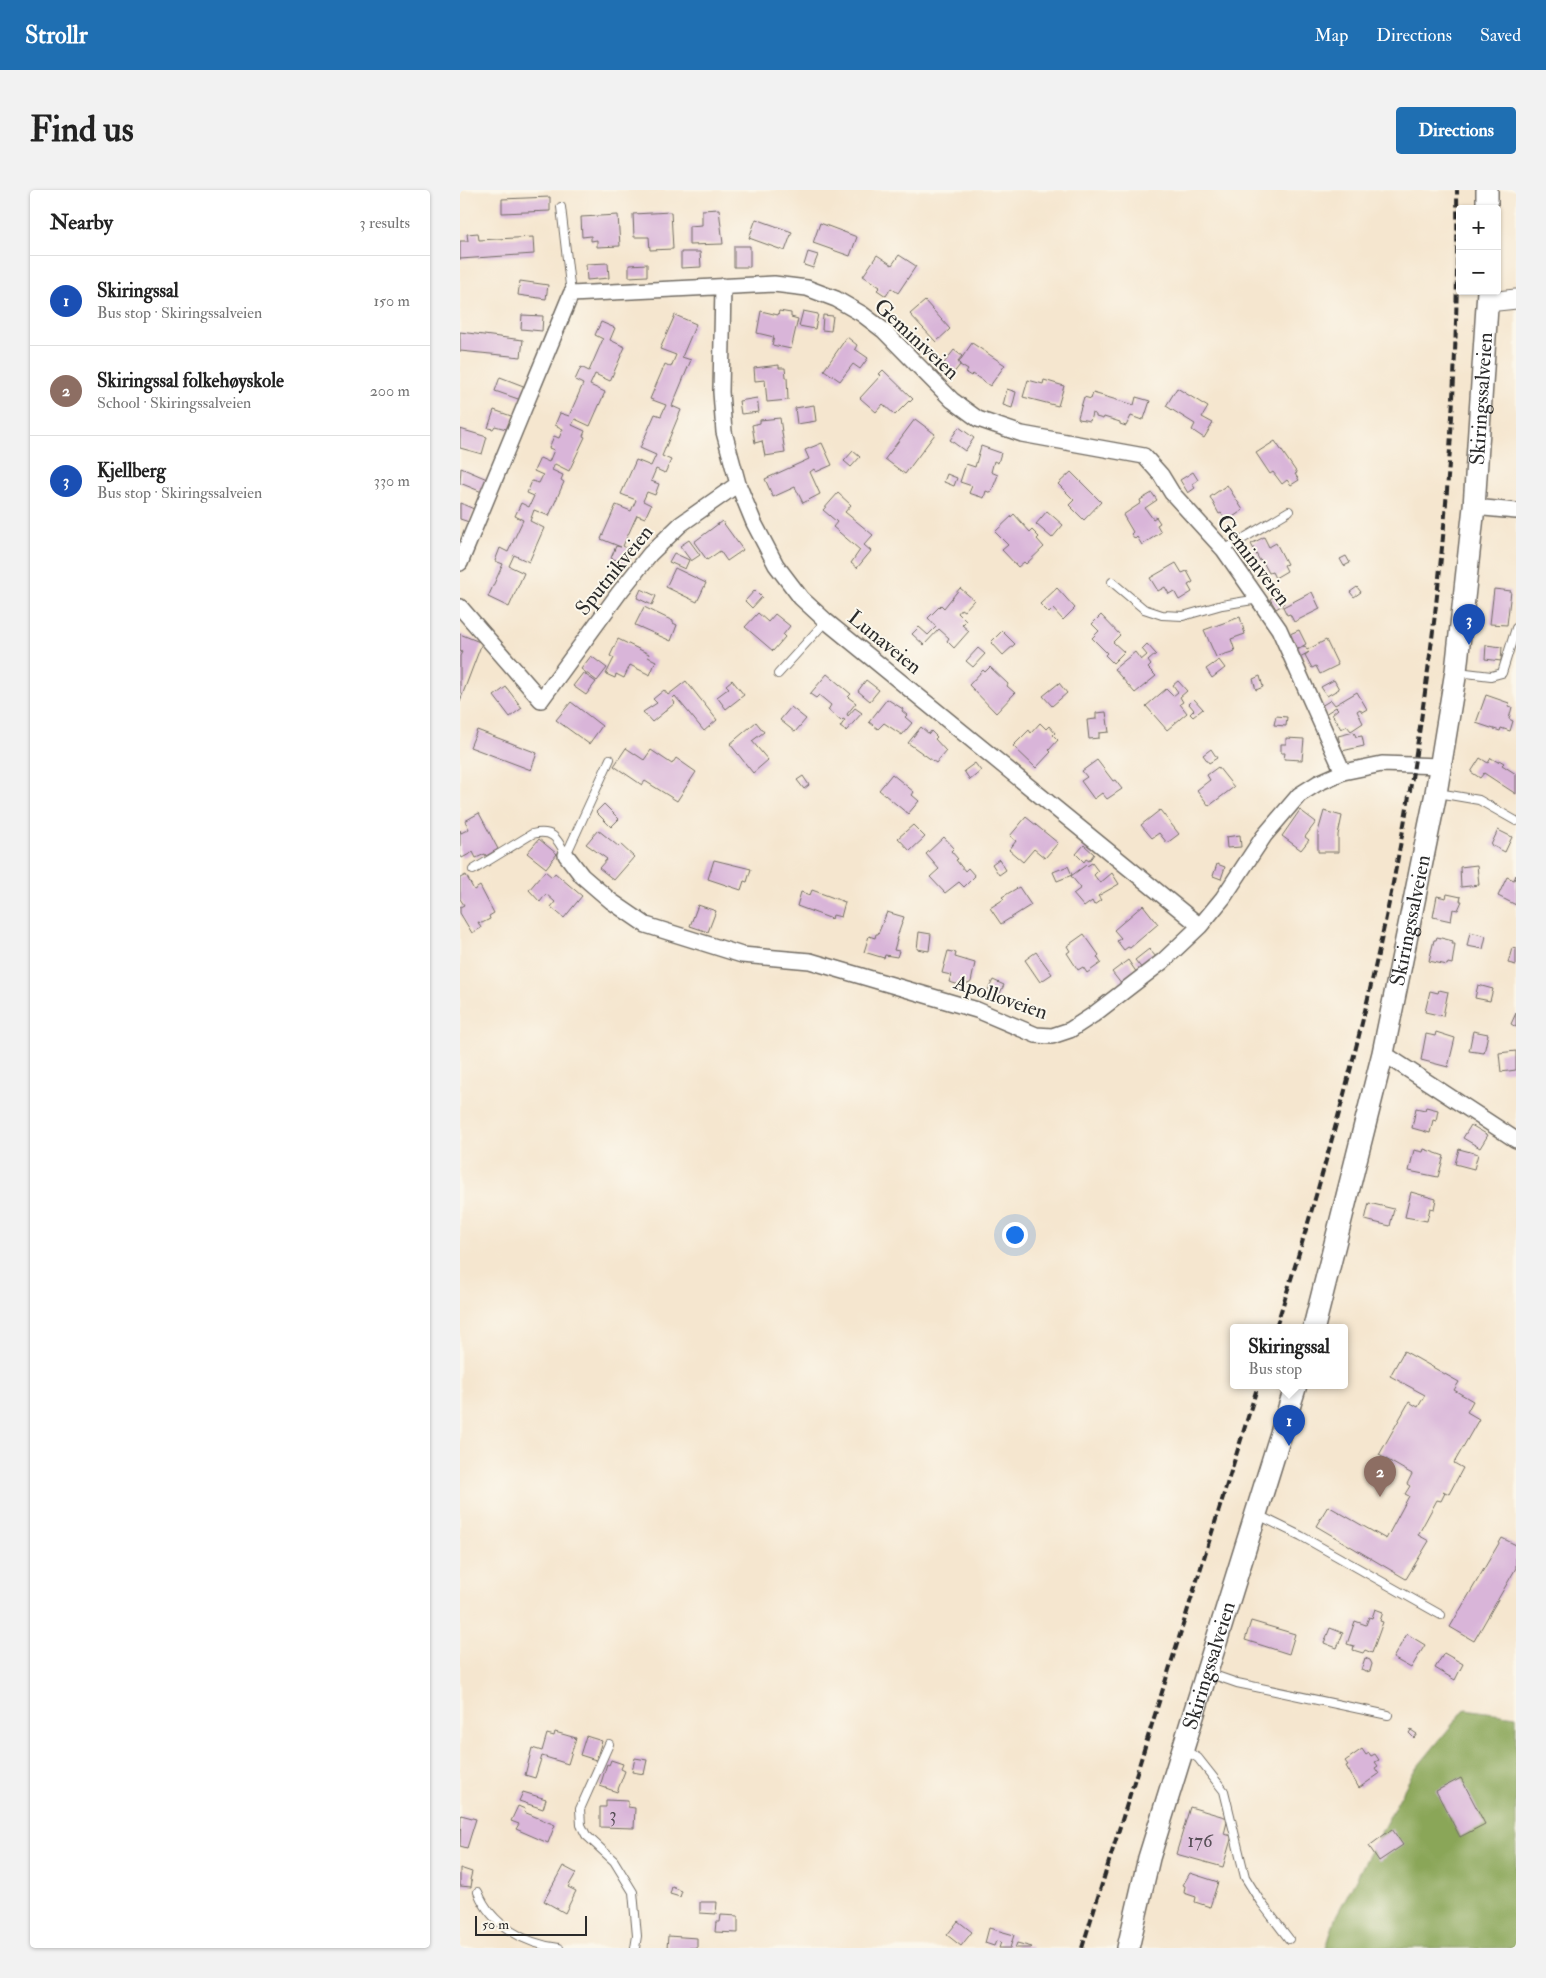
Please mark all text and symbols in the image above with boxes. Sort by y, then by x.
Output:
text: Strollr [25,20,88,51]
text: Map [1315,24,1348,47]
text: Directions [1376,24,1452,47]
text: Saved [1480,24,1521,47]
button: Directions [1396,107,1516,154]
text: Find us [30,108,134,152]
map controls [1456,205,1501,295]
button: + [1456,205,1501,250]
text: Nearby [50,209,113,236]
text: 3 results [359,213,410,233]
button: − [1456,250,1501,295]
text: Skiringssal [97,279,179,303]
text: 1 [63,291,69,311]
text: 150 m [373,291,410,311]
street label: Geminiveien [868,293,965,386]
text: Bus stop · Skiringssalveien [97,303,262,323]
street label: Skiringssalveien [1464,331,1499,466]
text: Skiringssal folkehøyskole [97,369,284,393]
text: 2 [62,381,70,401]
text: 200 m [370,381,410,401]
text: School · Skiringssalveien [97,393,251,413]
text: Kjellberg [97,459,166,483]
text: 3 [63,471,69,491]
text: 330 m [374,471,410,491]
text: Bus stop · Skiringssalveien [97,483,262,503]
street label: Geminiveien [1211,509,1297,611]
street label: Sputnikveien [570,519,659,621]
street label: Lunaveien [842,604,927,681]
pin: 3 [1453,604,1485,645]
street label: Skiringssalveien [1384,852,1437,988]
street label: Apolloveien [949,969,1051,1026]
your location [1002,1222,1028,1248]
popup [1230,1324,1348,1389]
text: Skiringssal [1248,1335,1330,1359]
text: Bus stop [1248,1359,1302,1379]
pin: 1 [1273,1405,1305,1446]
pin: 2 [1364,1456,1396,1497]
street label: Skiringssalveien [1177,1598,1242,1733]
house number: 3 [609,1803,617,1827]
house number: 176 [1187,1829,1214,1853]
scale bar [475,1913,588,1936]
text: 50 m [482,1916,509,1933]

